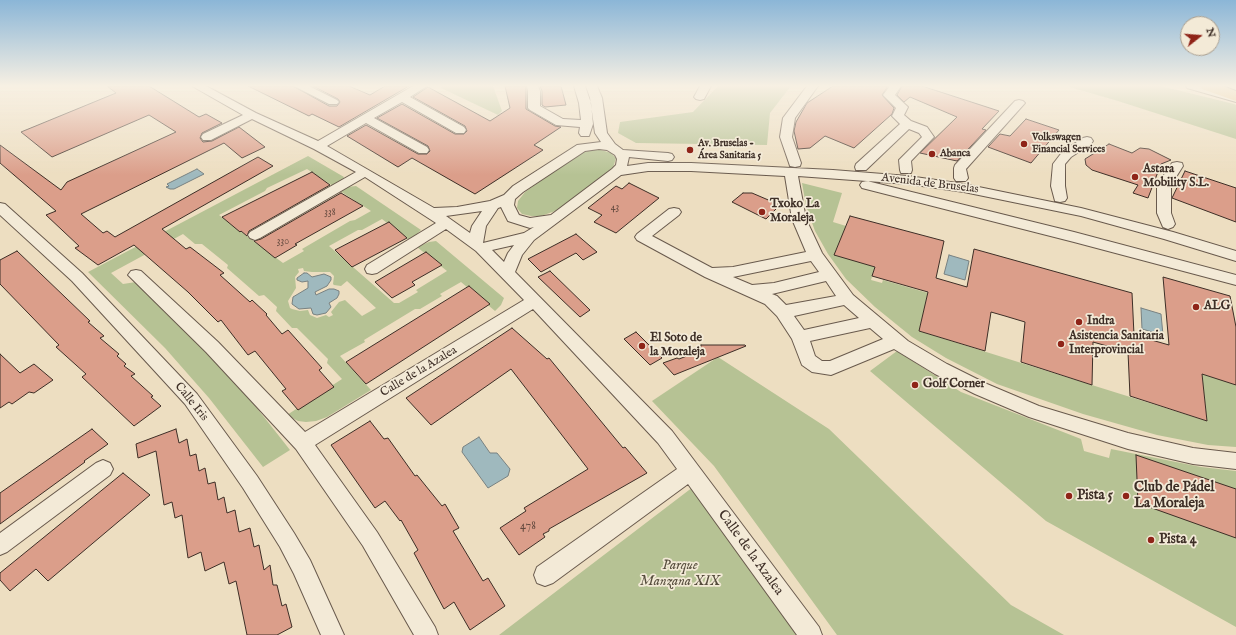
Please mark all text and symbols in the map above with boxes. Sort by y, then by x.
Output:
north arrow [1180,16,1220,56]
text: N [1202,26,1219,39]
place label: Volkswagen Financial Services [1032,132,1105,156]
place label: Av. Bruselas - Área Sanitaria 5 [698,138,761,162]
marker: Volkswagen Financial Services [1019,139,1029,149]
marker: Av. Bruselas - Área Sanitaria 5 [685,145,695,155]
place label: Abanca [940,148,970,160]
marker: Abanca [927,149,937,159]
place label: Astara Mobility S.L. [1143,163,1209,191]
street label: Avenida de Bruselas [881,171,979,197]
marker: Astara Mobility S.L. [1130,172,1140,182]
place label: Txoko La Moraleja [770,198,819,226]
house number: 43 [611,202,619,214]
house number: 338 [324,207,336,219]
marker: Txoko La Moraleja [757,207,767,217]
house number: 330 [277,236,289,248]
place label: ALG [1204,300,1230,314]
marker: ALG [1191,302,1201,312]
place label: Indra [1087,315,1115,329]
marker: Indra [1074,317,1084,327]
place label: Asistencia Sanitaria Interprovincial [1069,330,1164,358]
place label: El Soto de la Moraleja [650,332,705,360]
marker: Asistencia Sanitaria Interprovincial [1056,339,1066,349]
marker: El Soto de la Moraleja [637,341,647,351]
street label: Calle de la Azalea [378,343,460,401]
place label: Golf Corner [923,378,985,392]
street label: Calle Iris [171,380,211,424]
marker: Golf Corner [910,380,920,390]
place label: Club de Pádel La Moraleja [1134,480,1214,512]
place label: Pista 5 [1077,488,1113,504]
marker: Pista 5 [1064,491,1074,501]
marker: Club de Pádel La Moraleja [1121,491,1131,501]
street label: Calle de la Azalea [713,507,787,599]
house number: 478 [520,520,536,534]
place label: Pista 4 [1159,532,1197,548]
marker: Pista 4 [1146,535,1156,545]
park label: Parque Manzana XIX [640,558,720,590]

